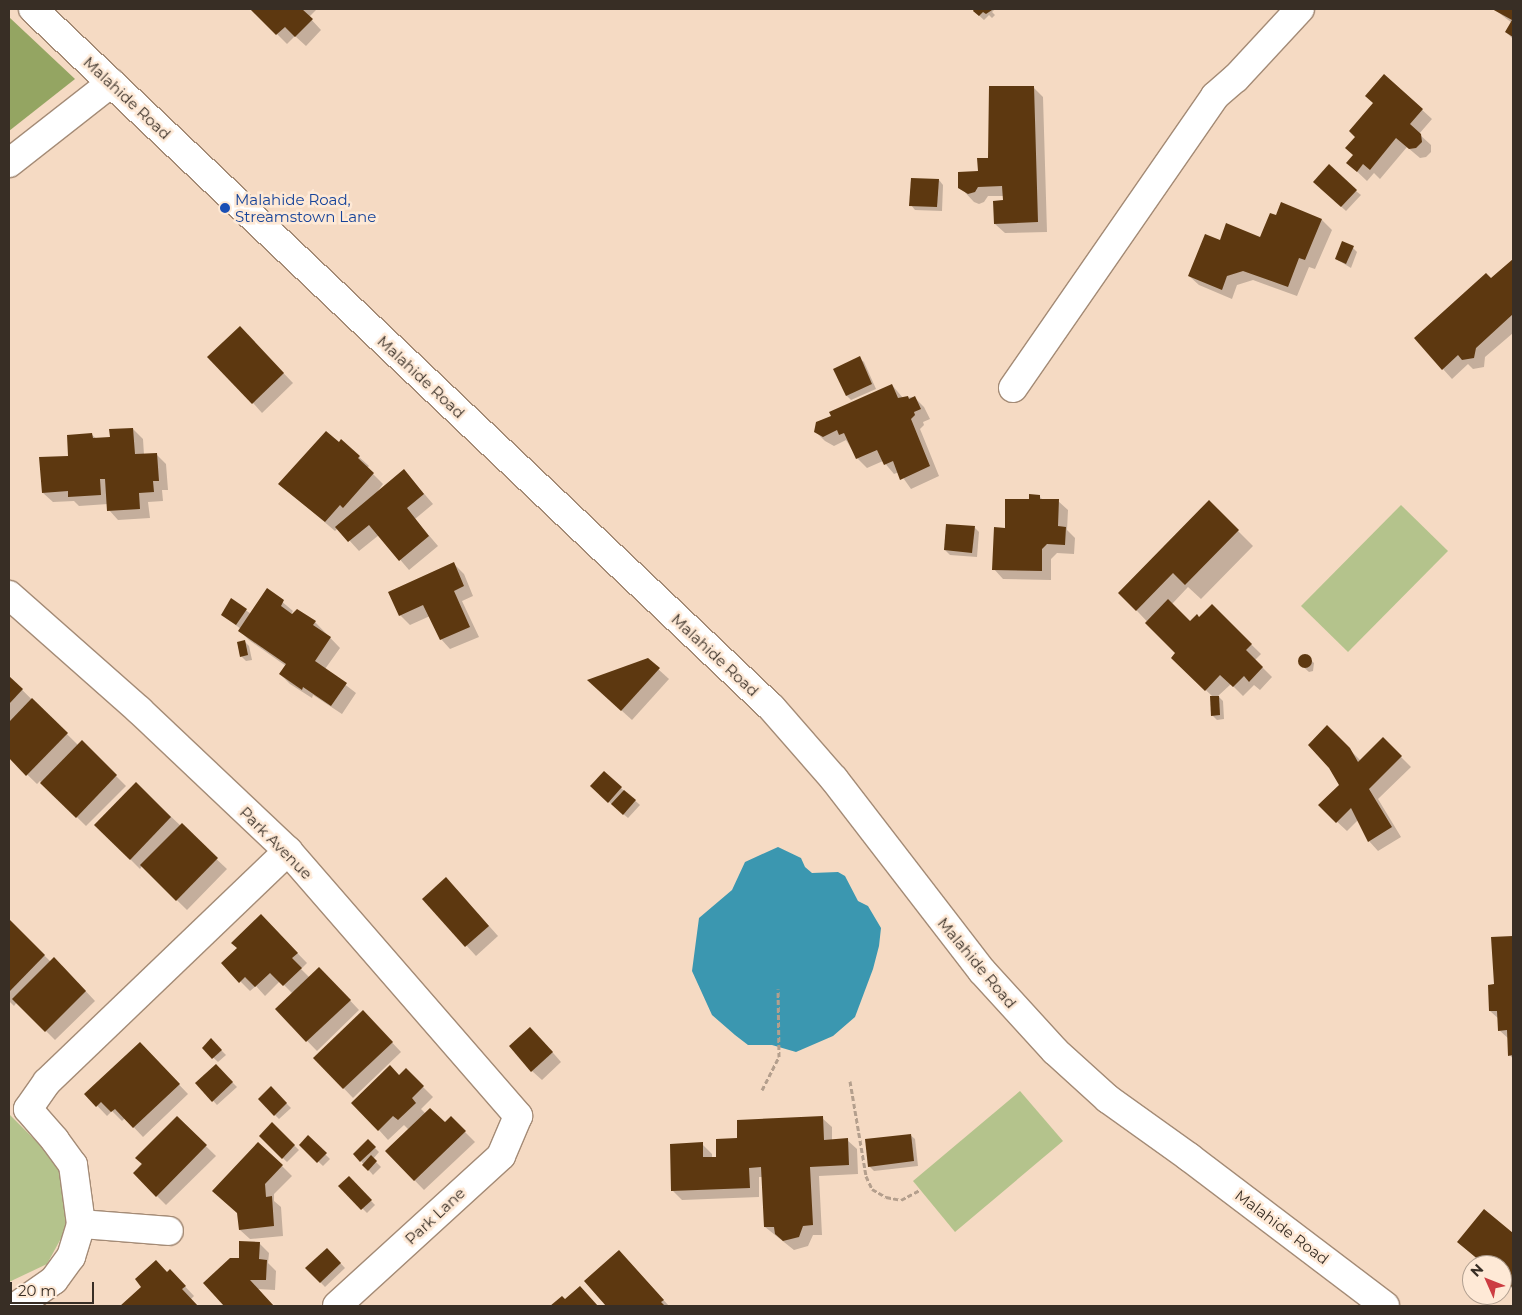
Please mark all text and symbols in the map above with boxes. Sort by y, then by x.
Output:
street label: Malahide Road [80,53,174,143]
place label: Malahide Road, Streamstown Lane [235,190,376,225]
marker: Malahide Road, Streamstown Lane [219,202,231,214]
street label: Malahide Road [374,332,468,422]
street label: Malahide Road [668,610,762,700]
street label: Park Avenue [236,803,316,883]
street label: Malahide Road [934,914,1020,1012]
street label: Park Lane [401,1184,469,1248]
street label: Malahide Road [1232,1186,1332,1268]
north arrow [1462,1255,1512,1305]
text: N [1467,1260,1487,1281]
scale bar [12,1272,96,1304]
text: 20 m [18,1281,56,1300]

